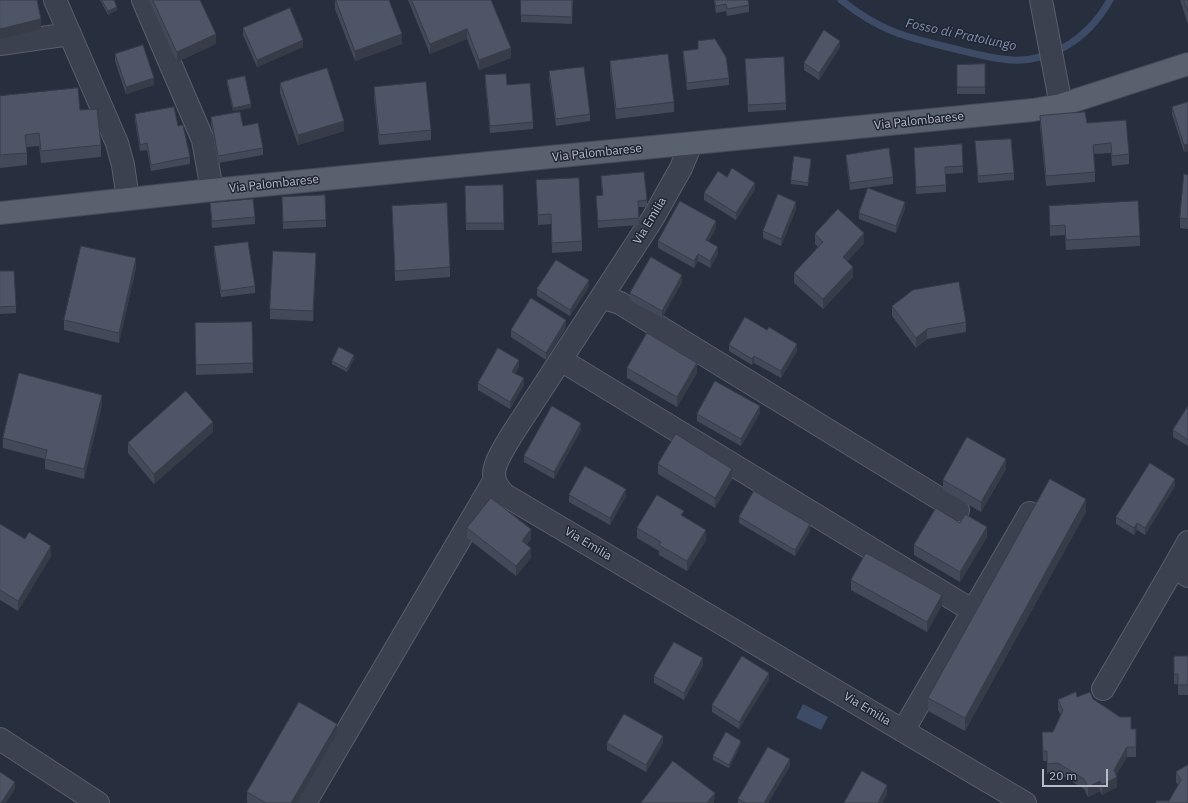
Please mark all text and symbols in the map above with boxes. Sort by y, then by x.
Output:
water label: Fosso di Pratolungo [904,16,1018,54]
street label: Via Palombarese [873,109,965,133]
street label: Via Palombarese [551,141,643,165]
street label: Via Palombarese [228,172,320,196]
street label: Via Emilia [630,195,670,247]
street label: Via Emilia [562,524,614,564]
street label: Via Emilia [841,689,893,729]
scale bar [1044,761,1110,787]
text: 20 m [1049,768,1077,783]

